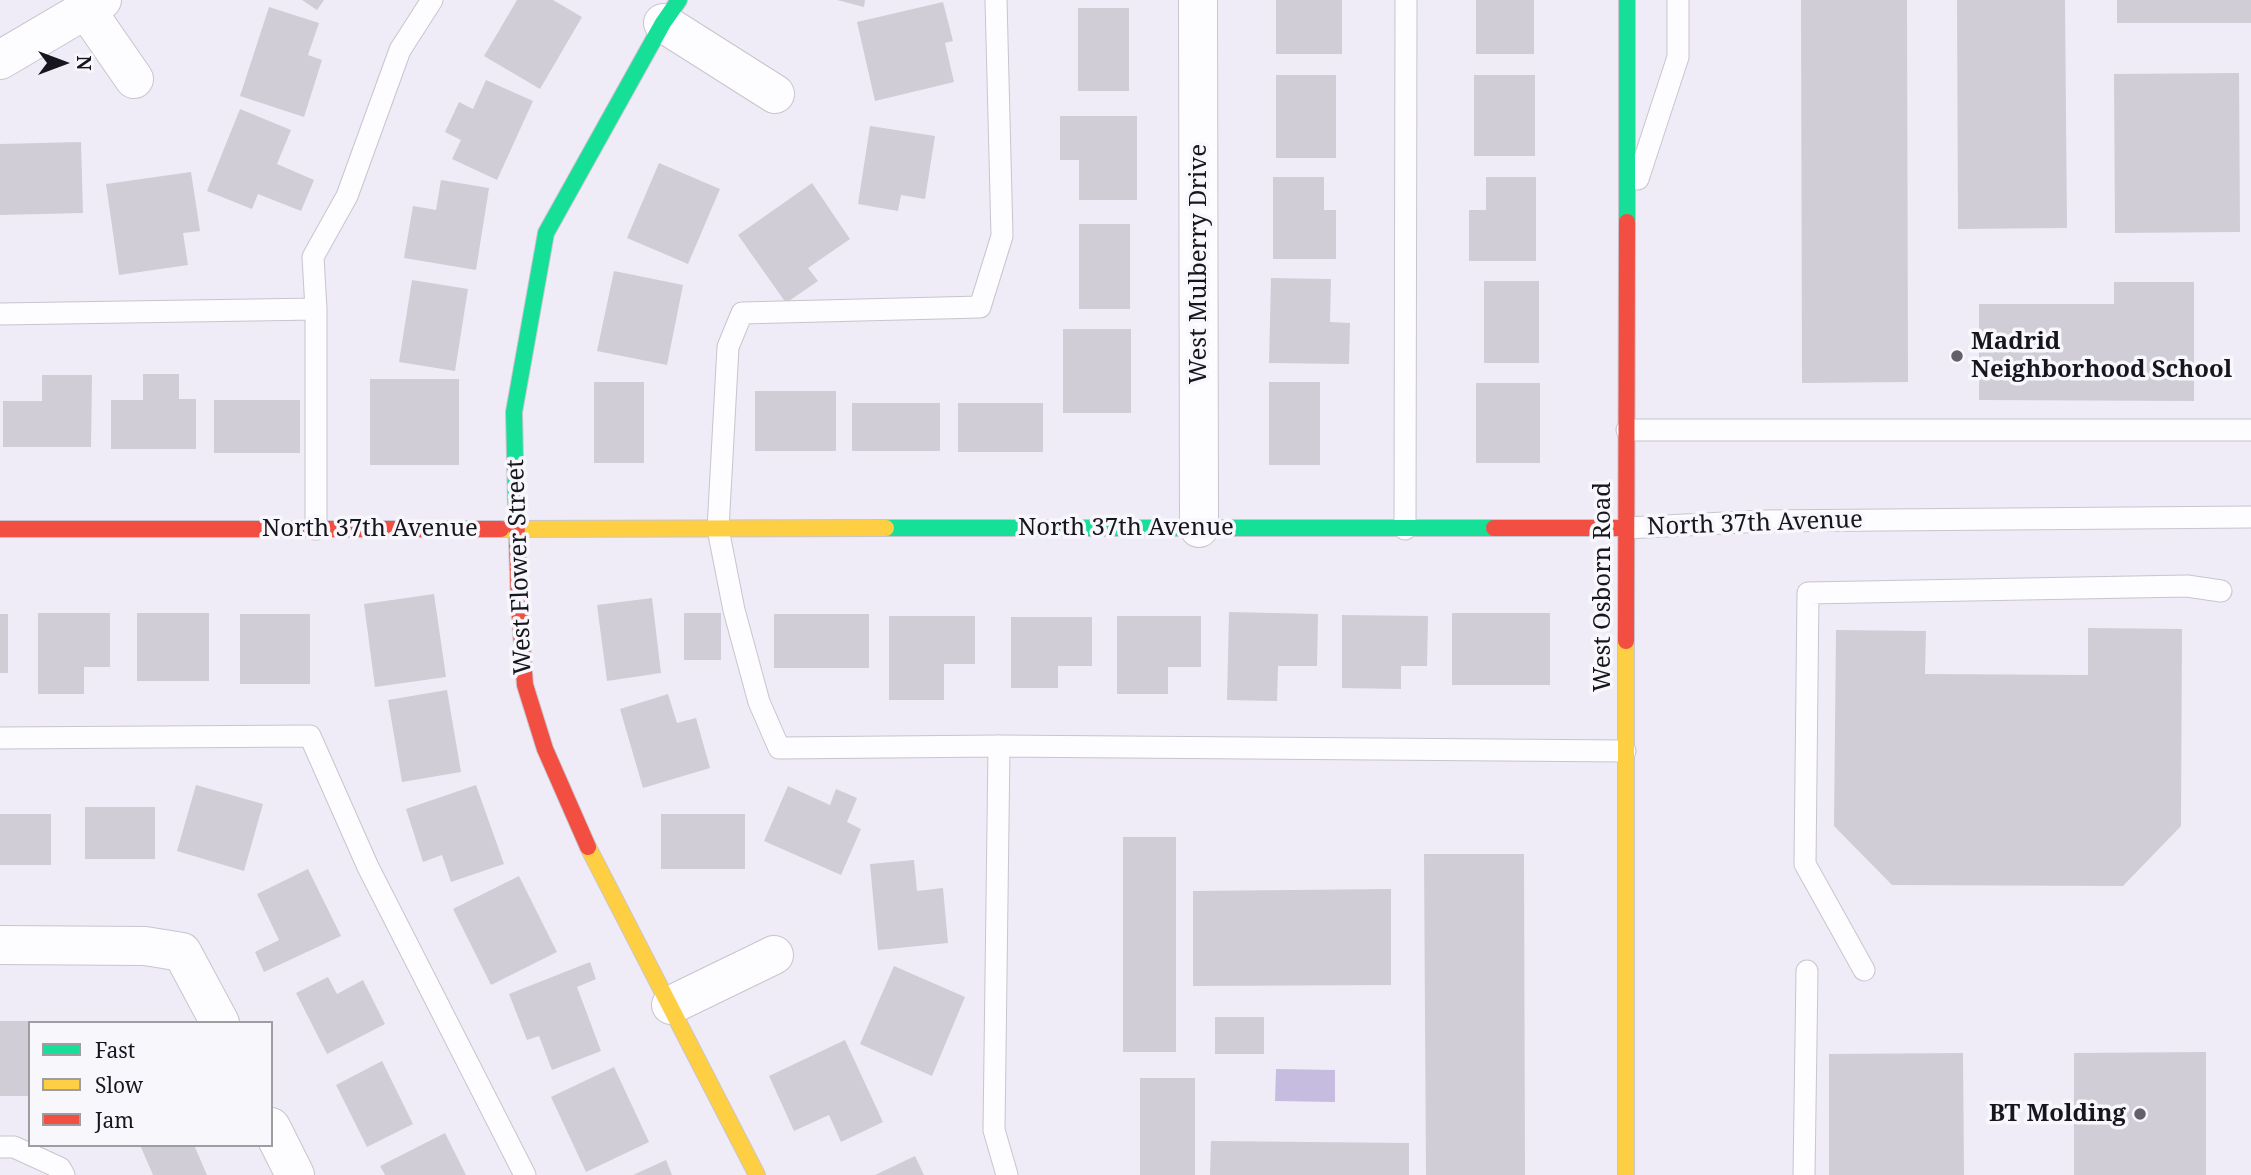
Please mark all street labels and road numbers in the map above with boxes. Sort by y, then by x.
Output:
street label: West Mulberry Drive [1185,144,1213,384]
street label: West Flower Street [502,459,538,675]
street label: West Osborn Road [1589,482,1617,692]
street label: North 37th Avenue [1647,506,1863,542]
street label: North 37th Avenue [1018,514,1234,542]
street label: North 37th Avenue [262,515,478,543]

